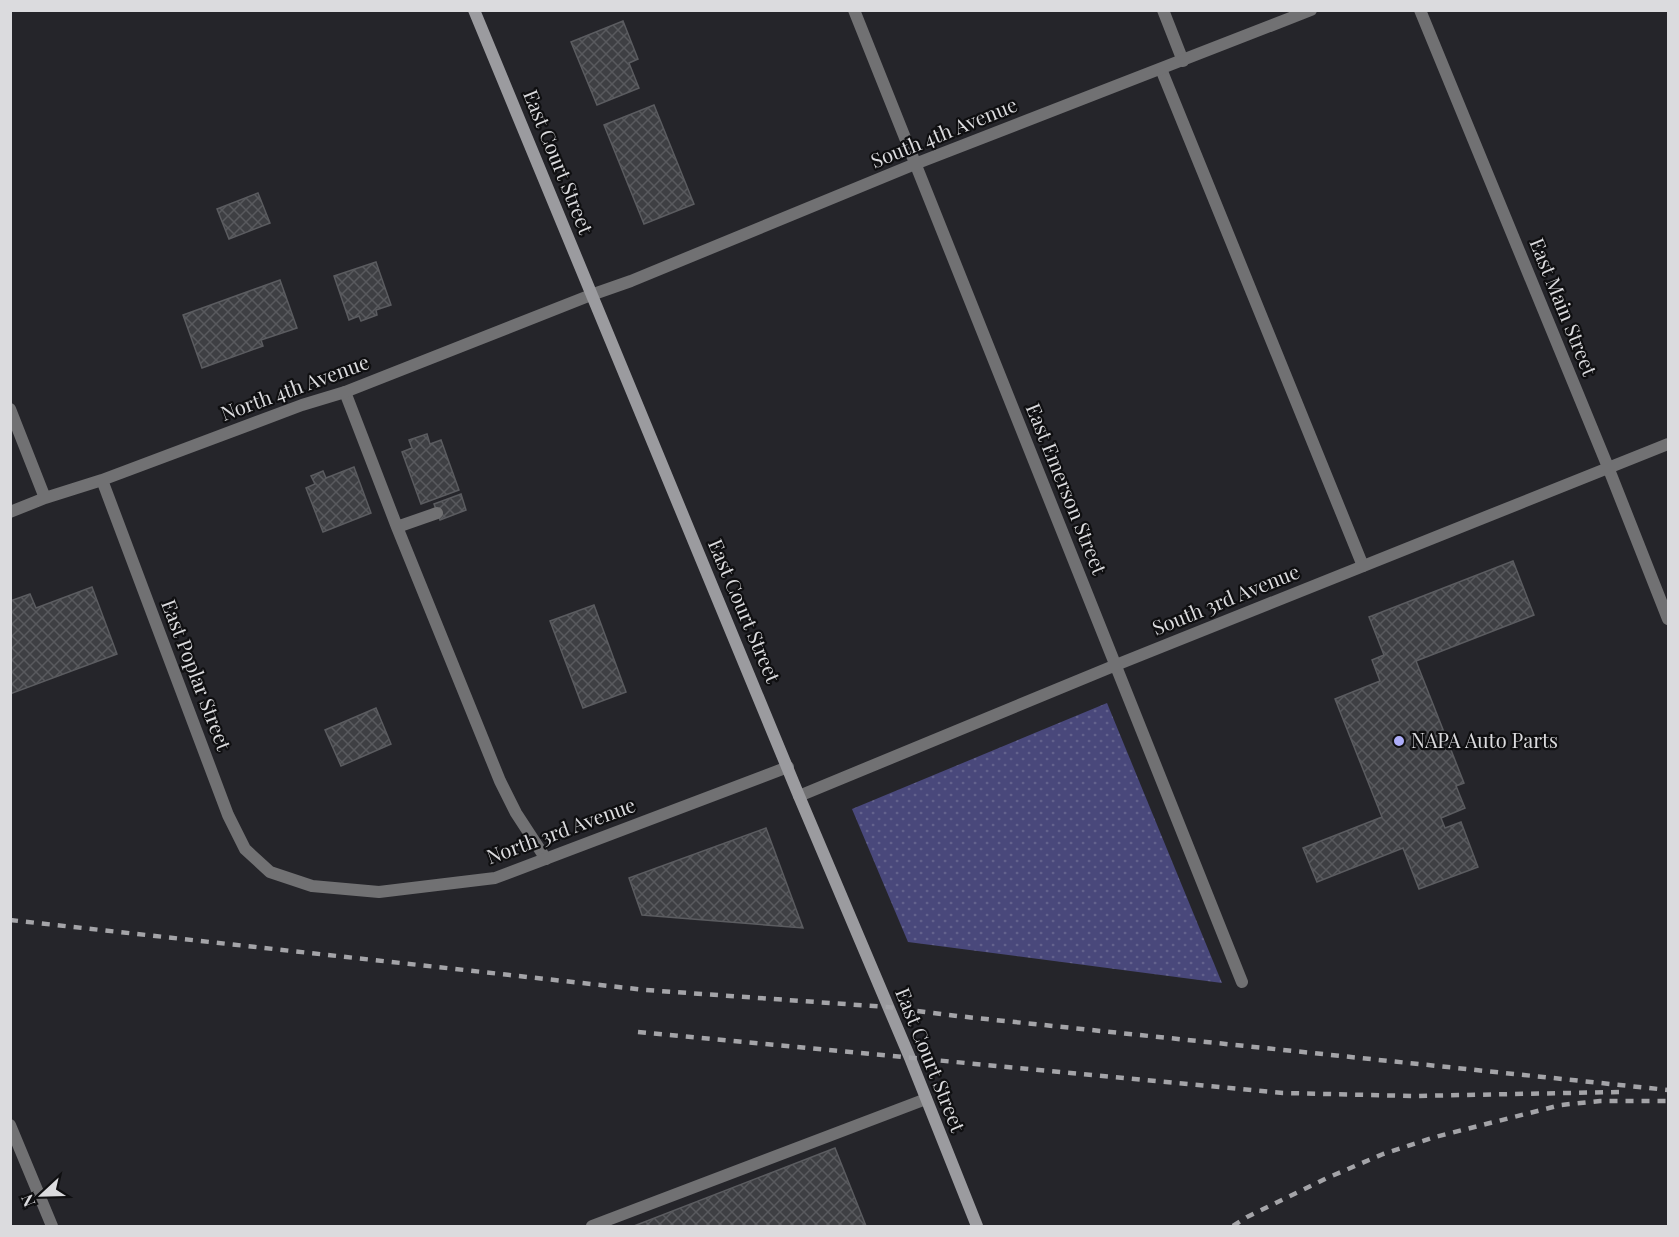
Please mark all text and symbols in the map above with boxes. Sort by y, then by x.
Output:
street label: East Court Street [518,85,601,238]
street label: South 4th Avenue [866,90,1021,173]
street label: East Main Street [1524,233,1605,380]
street label: North 4th Avenue [217,347,372,426]
street label: East Emerson Street [1021,399,1114,579]
street label: East Court Street [703,535,788,687]
street label: South 3rd Avenue [1148,557,1303,640]
street label: East Poplar Street [156,595,239,755]
place label: NAPA Auto Parts [1411,726,1558,753]
marker: NAPA Auto Parts [1392,734,1406,748]
street label: North 3rd Avenue [482,790,639,869]
street label: East Court Street [890,983,973,1136]
north arrow [12,1165,72,1225]
text: N [16,1191,40,1210]

